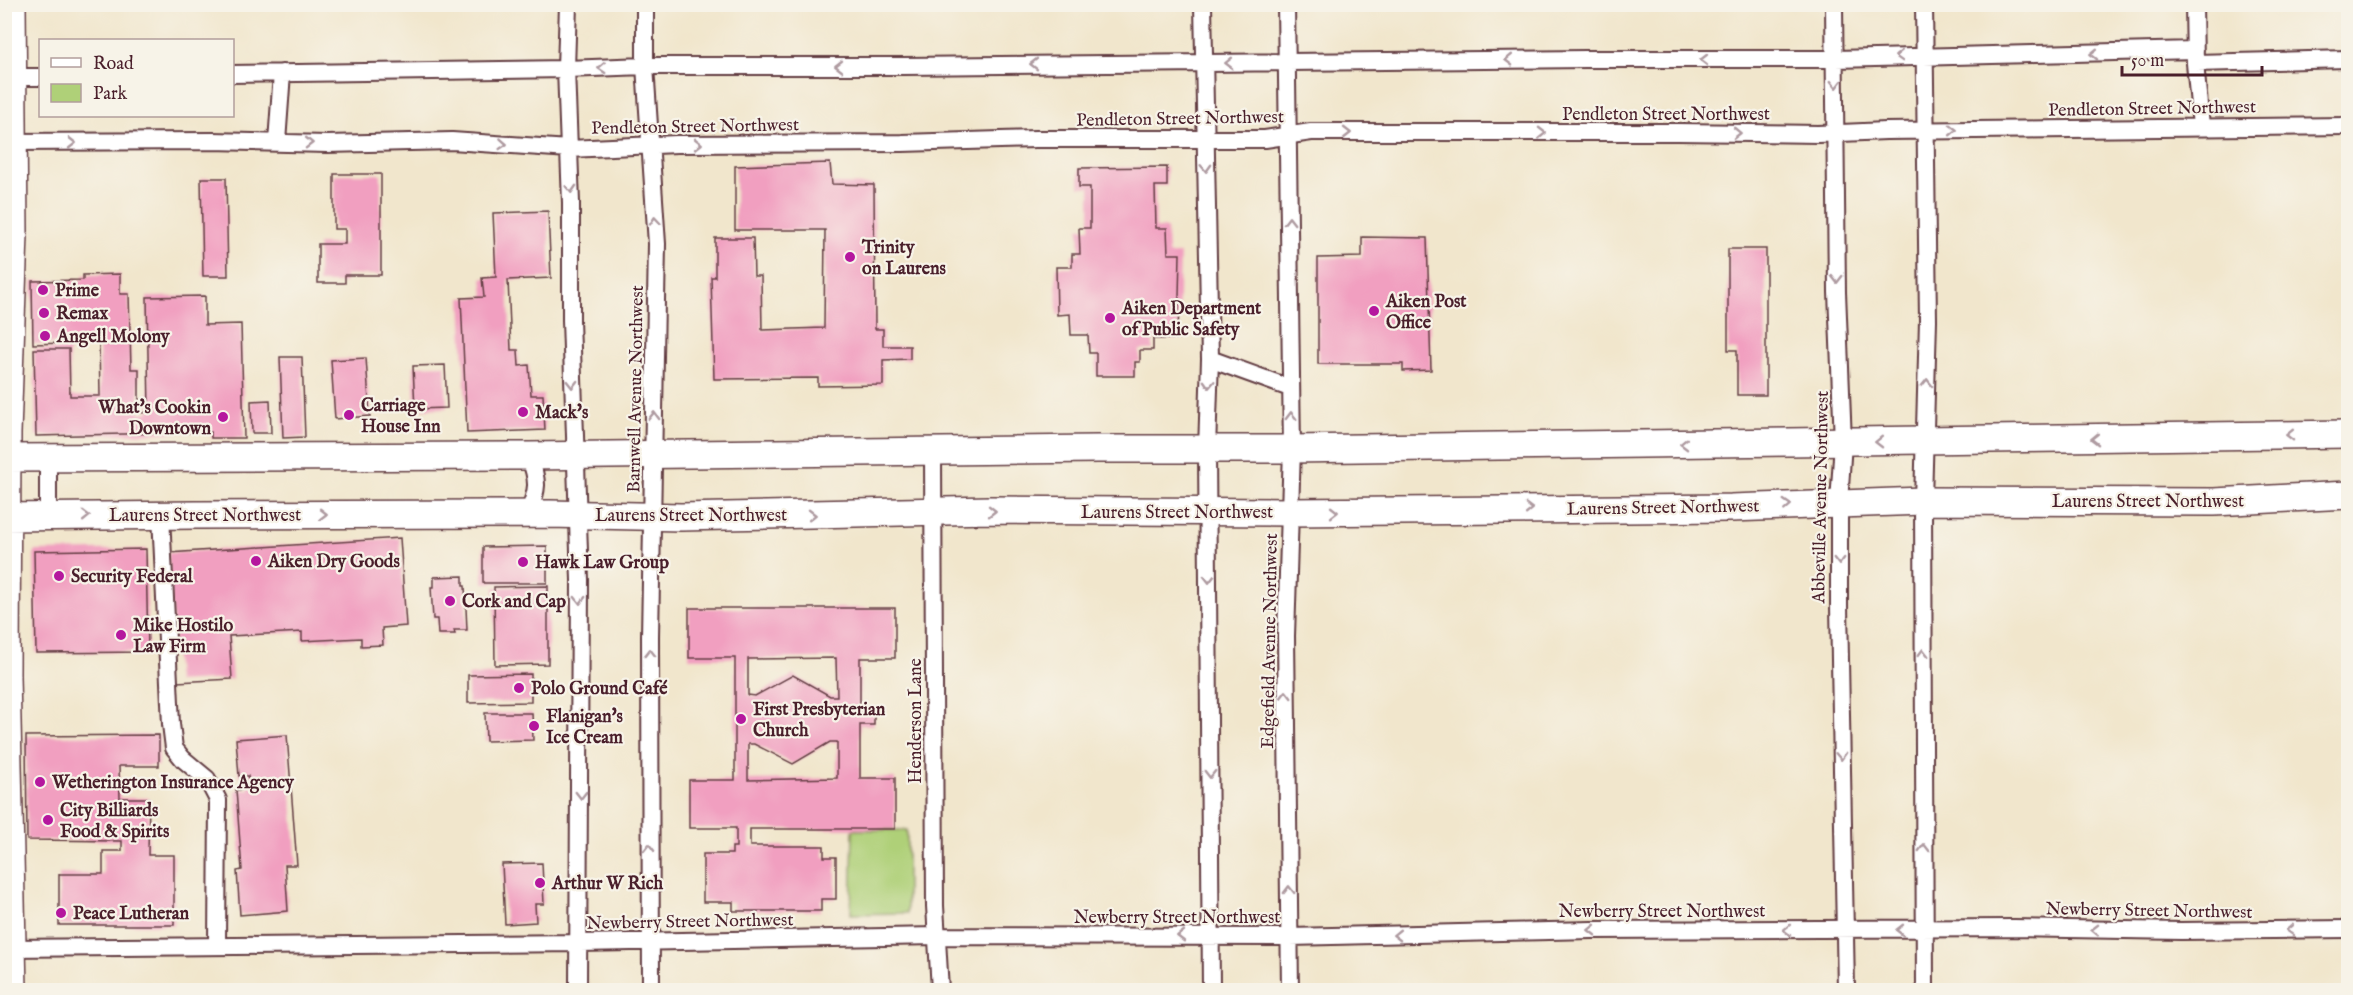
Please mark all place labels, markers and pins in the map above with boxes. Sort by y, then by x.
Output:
place label: Trinity on Laurens [861,237,947,281]
marker: Trinity on Laurens [843,250,857,264]
place label: Prime [55,280,100,303]
marker: Prime [36,283,50,297]
place label: Aiken Post Office [1385,291,1467,335]
place label: Aiken Department of Public Safety [1121,298,1262,342]
place label: Remax [56,303,109,326]
marker: Aiken Post Office [1367,304,1381,318]
marker: Remax [37,306,51,320]
marker: Aiken Department of Public Safety [1103,311,1117,325]
place label: Angell Molony [56,326,171,349]
marker: Angell Molony [38,329,52,343]
place label: Carriage House Inn [361,395,441,439]
place label: What's Cookin Downtown [97,397,211,441]
place label: Mack's [535,402,589,425]
marker: Mack's [516,405,530,419]
marker: Carriage House Inn [342,408,356,422]
marker: What's Cookin Downtown [216,410,230,424]
place label: Aiken Dry Goods [267,551,400,574]
place label: Hawk Law Group [535,552,669,575]
marker: Aiken Dry Goods [249,554,263,568]
marker: Hawk Law Group [516,555,530,569]
place label: Security Federal [71,566,194,589]
marker: Security Federal [52,569,66,583]
place label: Cork and Cap [462,591,566,614]
marker: Cork and Cap [443,594,457,608]
place label: Mike Hostilo Law Firm [133,615,233,659]
marker: Mike Hostilo Law Firm [114,628,128,642]
place label: Polo Ground Café [531,678,668,701]
marker: Polo Ground Café [512,681,526,695]
place label: First Presbyterian Church [753,699,886,743]
place label: Flanigan's Ice Cream [546,706,624,750]
marker: First Presbyterian Church [734,712,748,726]
marker: Flanigan's Ice Cream [527,719,541,733]
place label: Wetherington Insurance Agency [51,772,295,795]
marker: Wetherington Insurance Agency [33,775,47,789]
place label: City Billiards Food & Spirits [60,800,170,844]
marker: City Billiards Food & Spirits [41,813,55,827]
place label: Arthur W Rich [551,873,663,896]
marker: Arthur W Rich [533,876,547,890]
place label: Peace Lutheran [73,903,190,926]
marker: Peace Lutheran [54,906,68,920]

